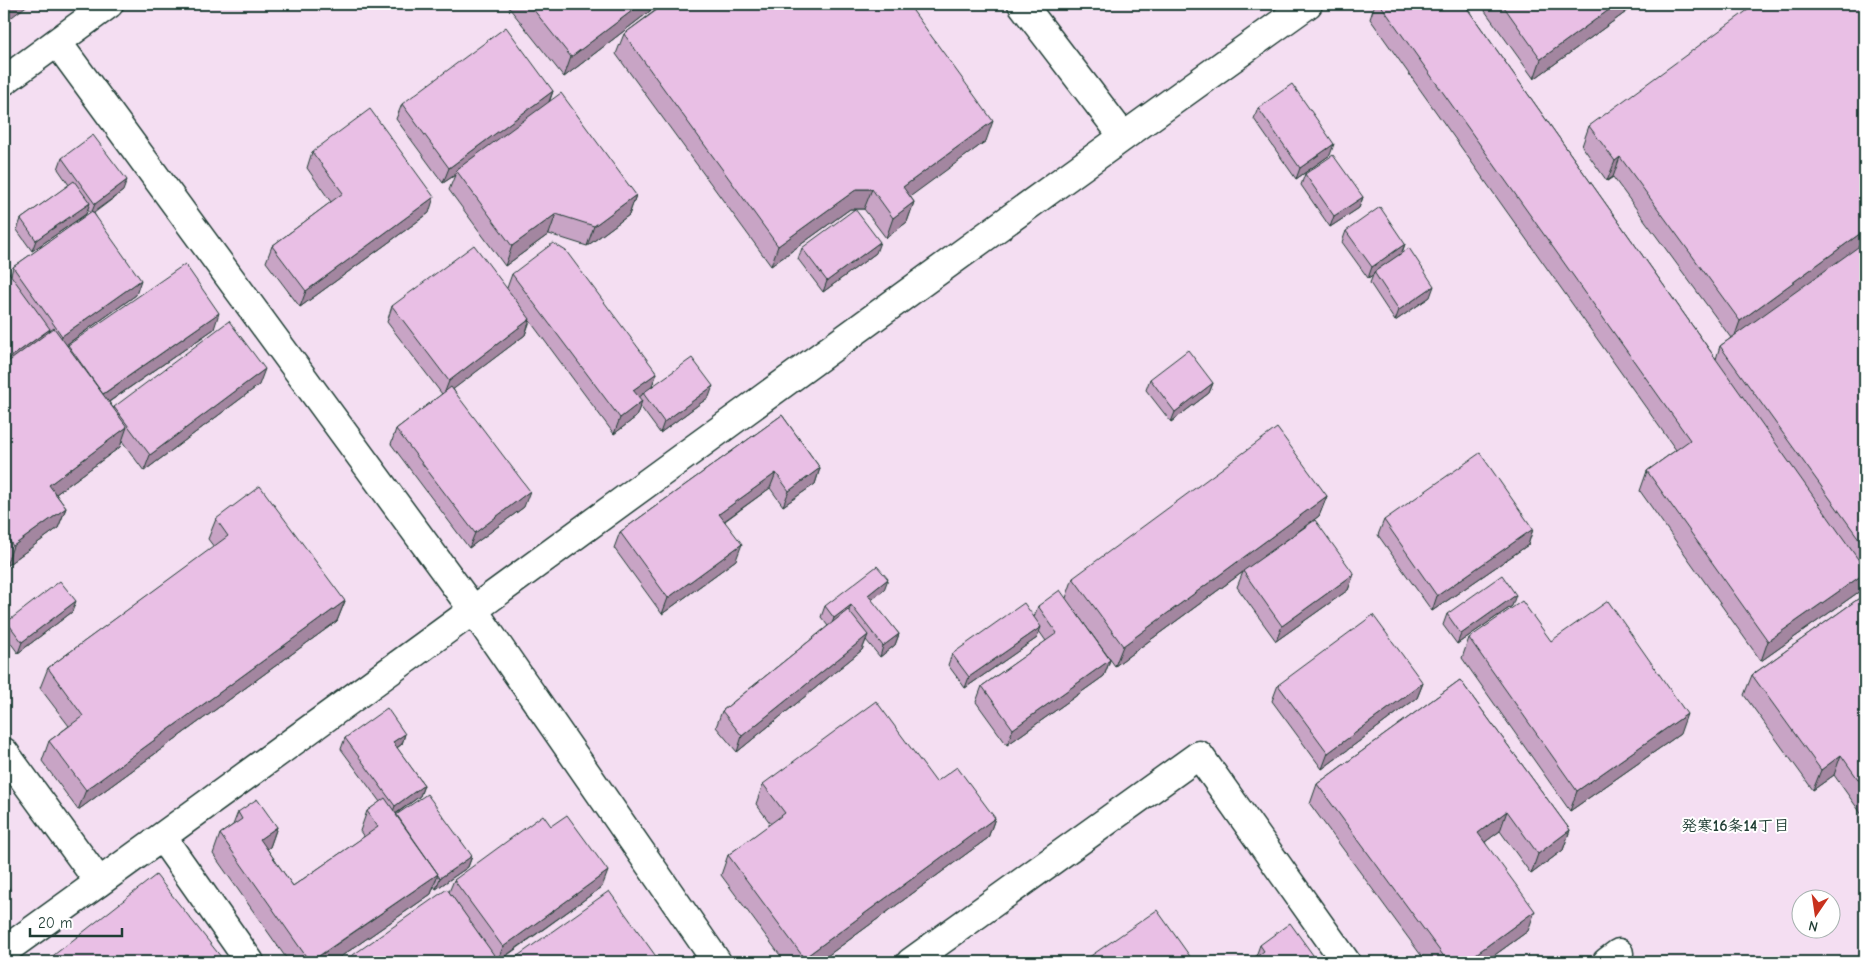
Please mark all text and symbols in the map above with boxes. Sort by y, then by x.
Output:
district label: 発寒16条14丁目 [1681,817,1789,835]
north arrow [1792,888,1842,938]
scale bar [30,906,122,938]
text: 20 m [38,914,72,932]
text: N [1807,917,1820,935]

